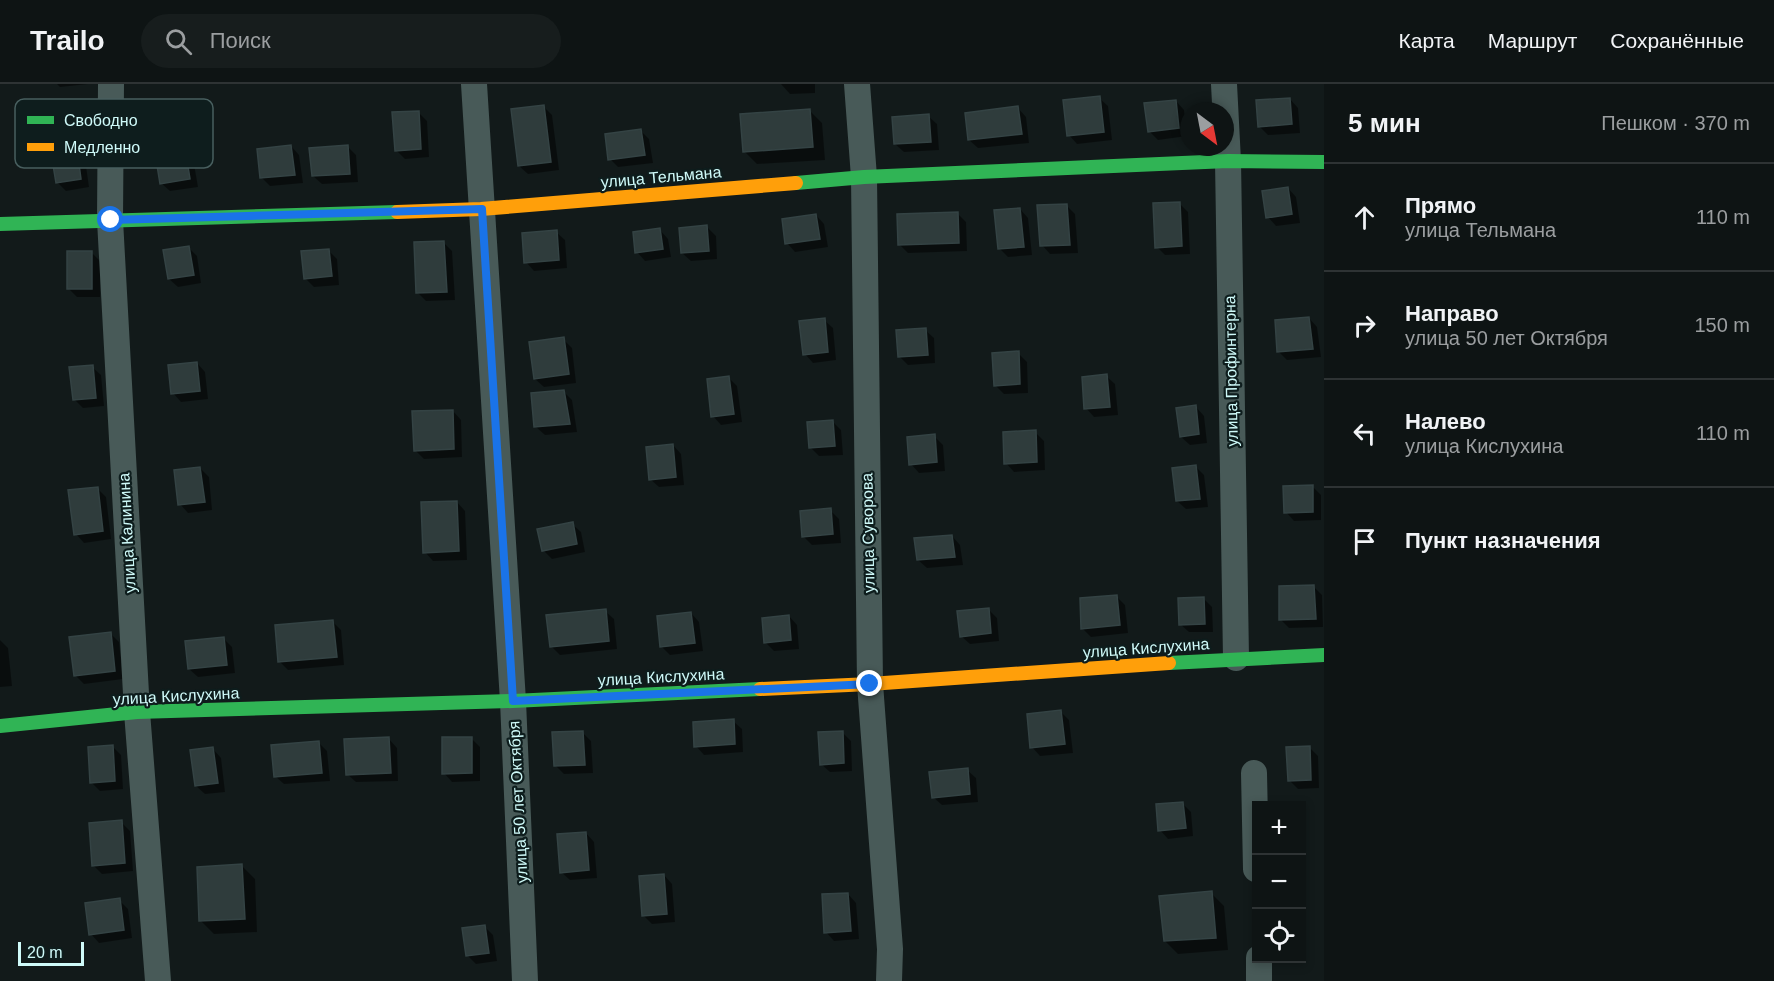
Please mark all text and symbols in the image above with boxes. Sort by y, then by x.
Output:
search box [141,14,561,68]
text: Trailo [30,25,105,56]
icon: search [162,25,195,58]
text: Поиск [210,28,271,53]
text: Карта [1399,29,1455,52]
text: Маршрут [1488,29,1577,52]
text: Сохранённые [1610,29,1744,52]
legend [15,99,213,168]
north arrow [1180,102,1234,156]
text: 5 мин [1348,108,1421,138]
text: Свободно [64,112,138,129]
text: Пешком · 370 m [1601,112,1750,134]
text: Медленно [64,139,140,156]
street label: улица Тельмана [600,163,722,191]
text: Прямо [1405,193,1476,218]
icon: ahead [1348,201,1381,234]
route start [97,206,123,232]
text: 110 m [1696,206,1750,228]
text: улица Тельмана [1405,219,1556,241]
street label: улица Профинтерна [1221,295,1241,447]
text: Направо [1405,301,1499,326]
icon: right [1348,309,1381,342]
text: 150 m [1694,314,1750,336]
text: улица 50 лет Октября [1405,327,1608,349]
text: Налево [1405,409,1486,434]
icon: left [1348,417,1381,450]
text: 110 m [1696,422,1750,444]
text: улица Кислухина [1405,435,1563,457]
street label: улица Калинина [115,472,139,594]
street label: улица Суворова [858,473,878,593]
icon: arrive [1348,525,1381,558]
text: Пункт назначения [1405,528,1601,553]
street label: улица Кислухина [1082,635,1210,661]
street label: улица Кислухина [597,665,725,689]
route end [856,670,882,696]
street label: улица Кислухина [112,684,240,708]
street label: улица 50 лет Октября [505,721,531,883]
map controls [1252,801,1306,963]
button: + [1252,801,1306,855]
button: − [1252,855,1306,909]
button: locate [1252,909,1306,963]
scale bar [18,939,84,966]
text: 20 m [27,944,63,961]

